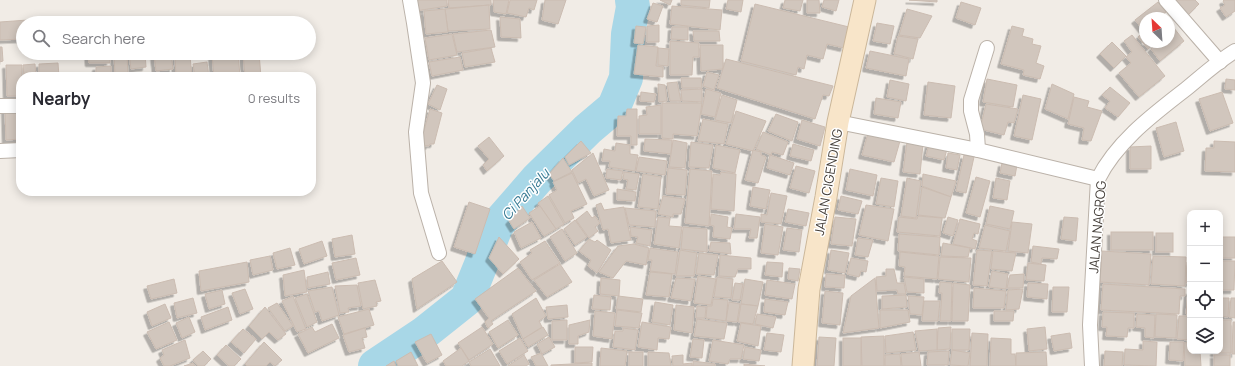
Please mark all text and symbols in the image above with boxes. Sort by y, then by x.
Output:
north arrow [1139,12,1175,48]
search box [16,16,316,60]
icon: search [30,27,52,49]
text: Search here [62,28,145,49]
text: Nearby [32,87,90,110]
text: 0 results [248,89,300,107]
street label: JALAN CIGENDING [810,127,846,237]
water label: Ci Panjalu [497,163,554,224]
street label: JALAN NAGROG [1084,180,1110,274]
map controls [1187,210,1223,354]
button: + [1187,210,1223,246]
button: − [1187,246,1223,282]
button: locate [1187,282,1223,318]
button: layers [1187,318,1223,354]

